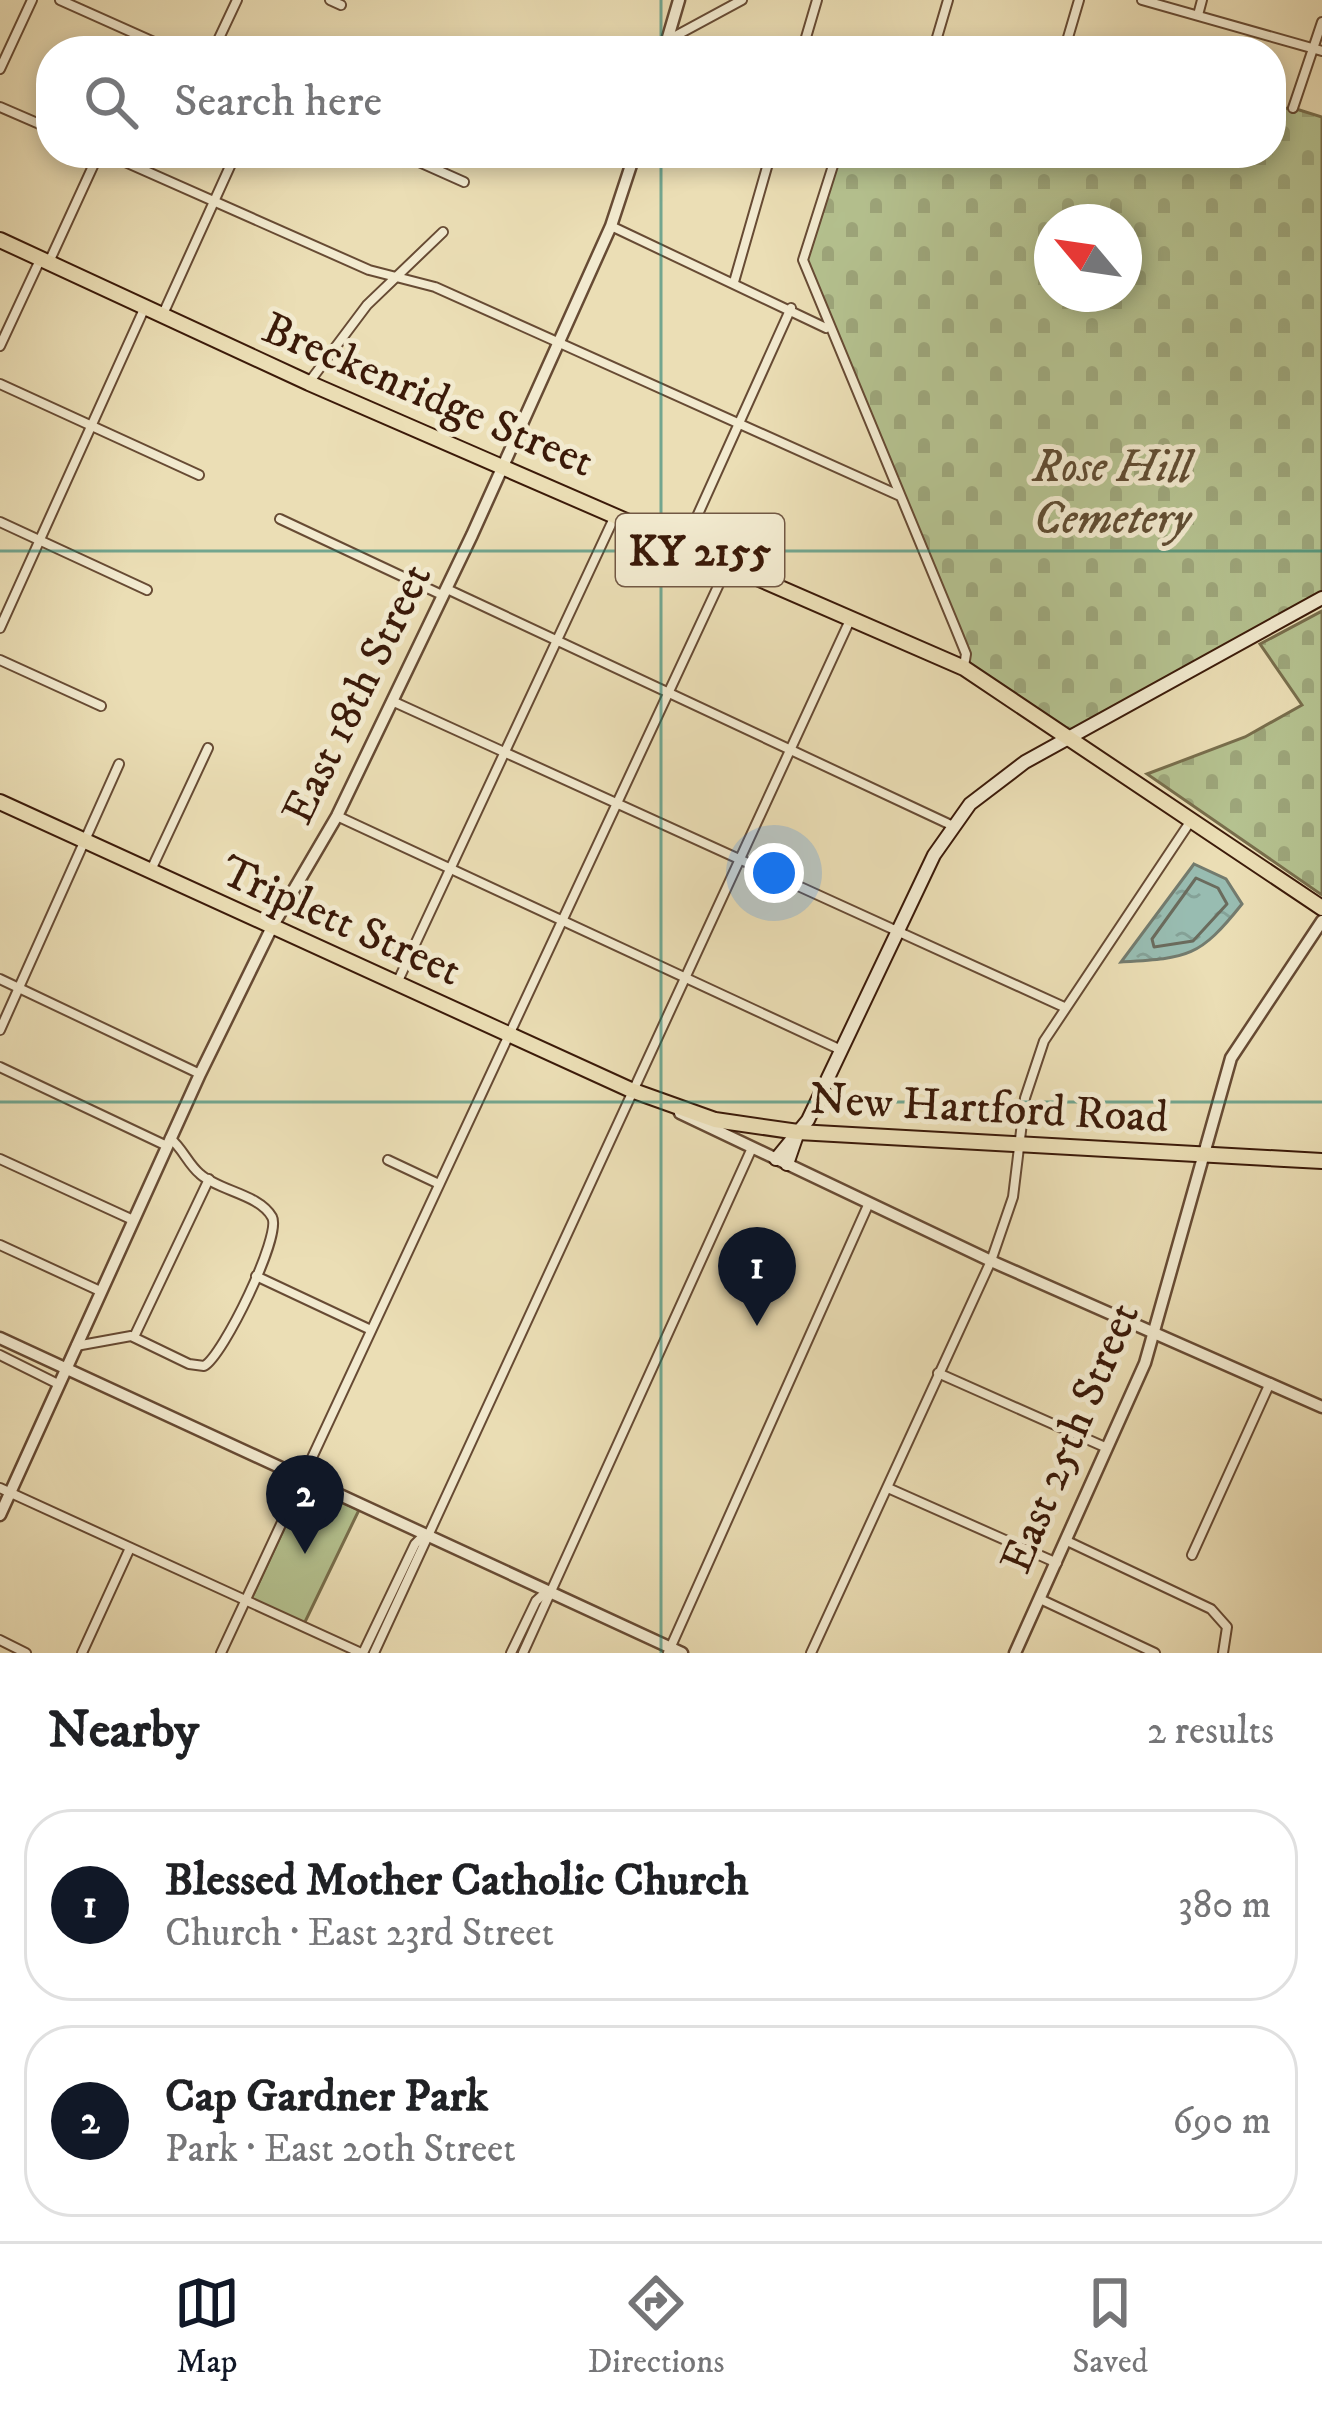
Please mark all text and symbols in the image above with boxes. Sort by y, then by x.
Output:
search box [36,36,1286,168]
icon: search [78,69,144,135]
text: Search here [174,74,382,130]
north arrow [1034,204,1142,312]
street label: Breckenridge Street [254,301,602,491]
park label: Rose Hill Cemetery [1031,440,1196,548]
road number: KY 2155 [616,514,784,586]
street label: East 18th Street [270,555,445,834]
your location [744,843,804,903]
street label: Triplett Street [212,844,470,1000]
street label: New Hartford Road [808,1072,1170,1146]
pin: 1 [718,1227,796,1326]
street label: East 25th Street [989,1295,1153,1582]
pin: 2 [266,1455,344,1554]
text: Nearby [48,1699,199,1763]
text: 2 results [1147,1707,1274,1756]
text: Blessed Mother Catholic Church [165,1853,749,1909]
text: 1 [83,1881,97,1930]
text: 380 m [1178,1881,1271,1930]
text: Church · East 23rd Street [165,1909,554,1958]
text: Cap Gardner Park [165,2069,488,2125]
text: 2 [80,2097,100,2146]
text: 690 m [1173,2097,1271,2146]
text: Park · East 20th Street [165,2125,516,2174]
tab: Map [174,2270,240,2383]
tab: Directions [588,2270,724,2383]
tab: Saved [1072,2270,1148,2383]

